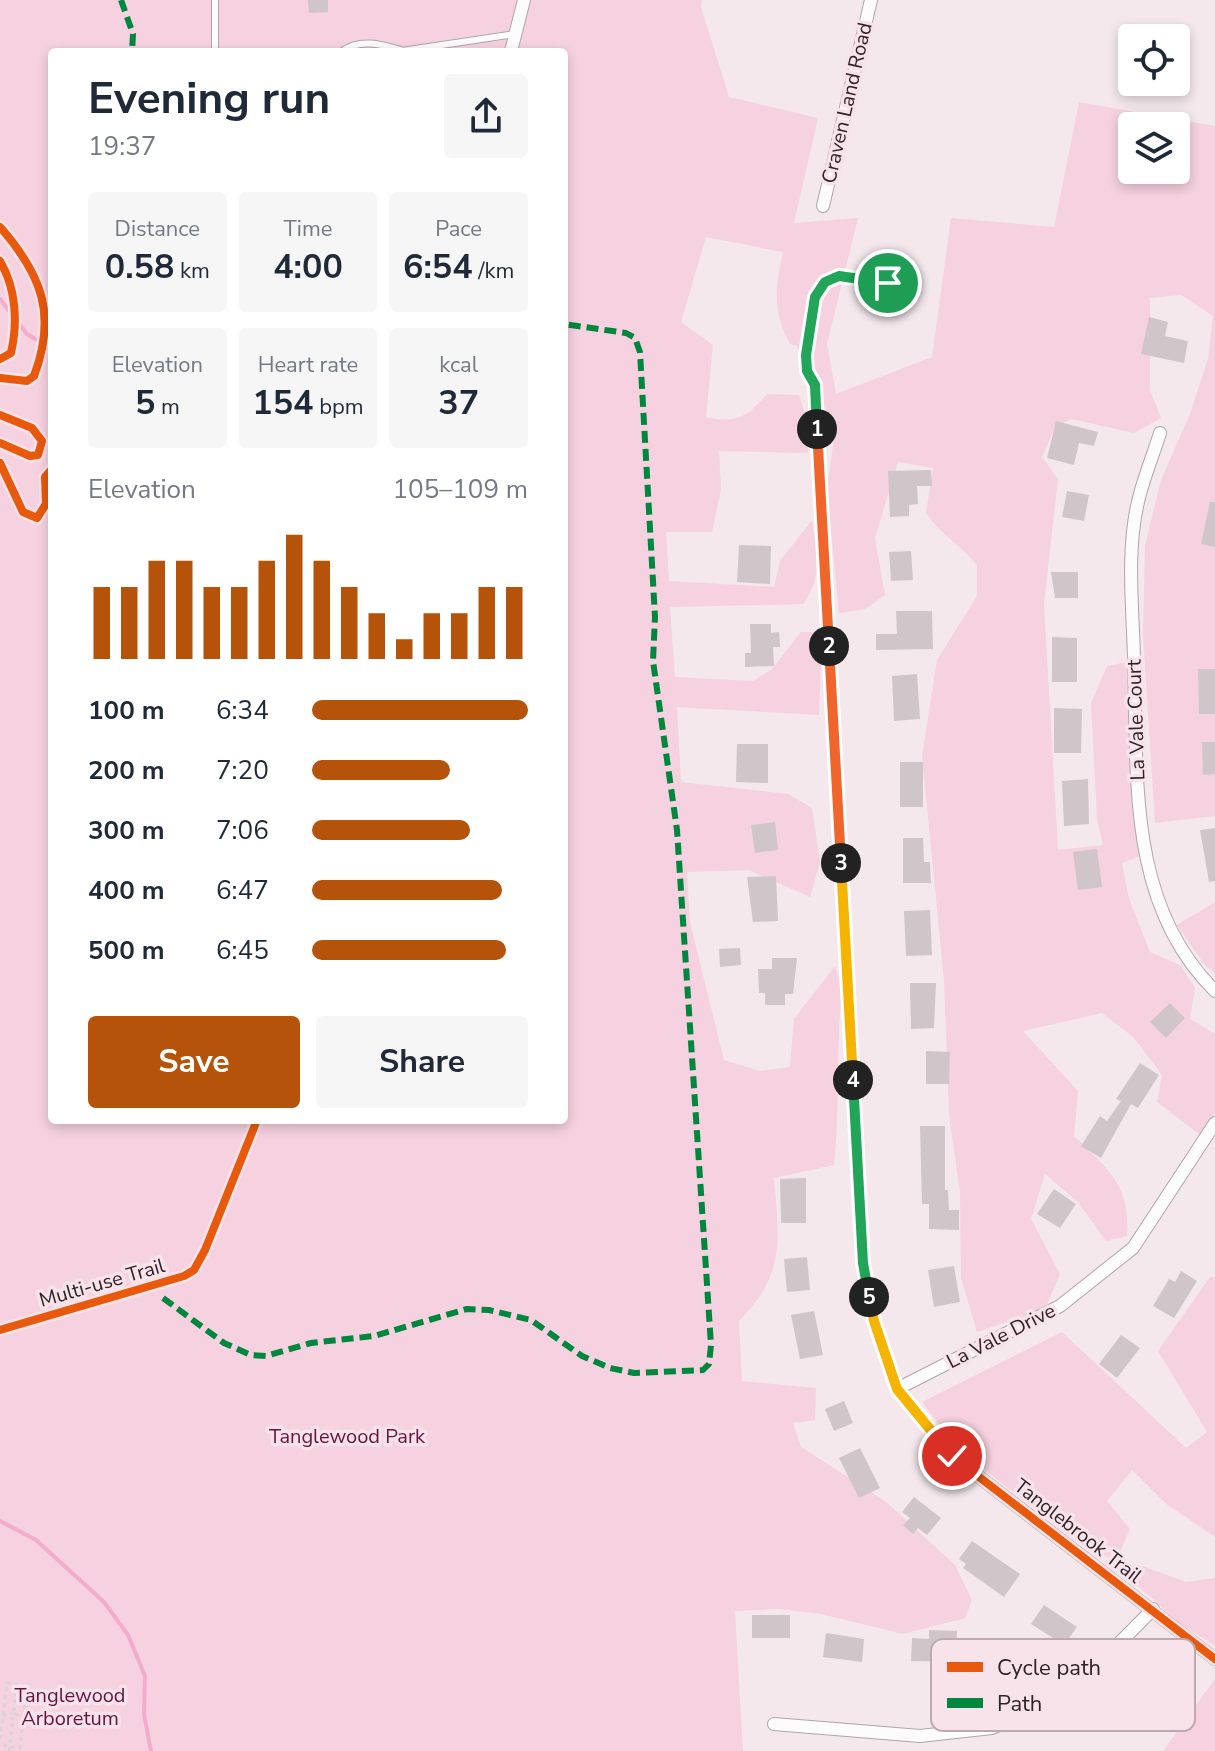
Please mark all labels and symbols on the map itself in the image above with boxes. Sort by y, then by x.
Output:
street label: Craven Land Road [815,20,879,186]
pin [854,249,922,317]
pin: 1 [797,409,837,449]
pin: 2 [809,626,849,666]
street label: La Vale Court [1120,658,1152,781]
pin: 3 [821,843,861,883]
pin: 4 [833,1060,873,1100]
street label: Multi-use Trail [36,1252,168,1314]
pin: 5 [849,1277,889,1317]
street label: La Vale Drive [942,1297,1060,1375]
pin [918,1422,986,1490]
park label: Tanglewood Park [269,1423,426,1450]
street label: Tanglebrook Trail [1008,1473,1148,1590]
legend [931,1639,1195,1731]
text: Cycle path [997,1653,1101,1683]
park label: Tanglewood Arboretum [14,1682,126,1732]
text: Path [997,1689,1042,1719]

